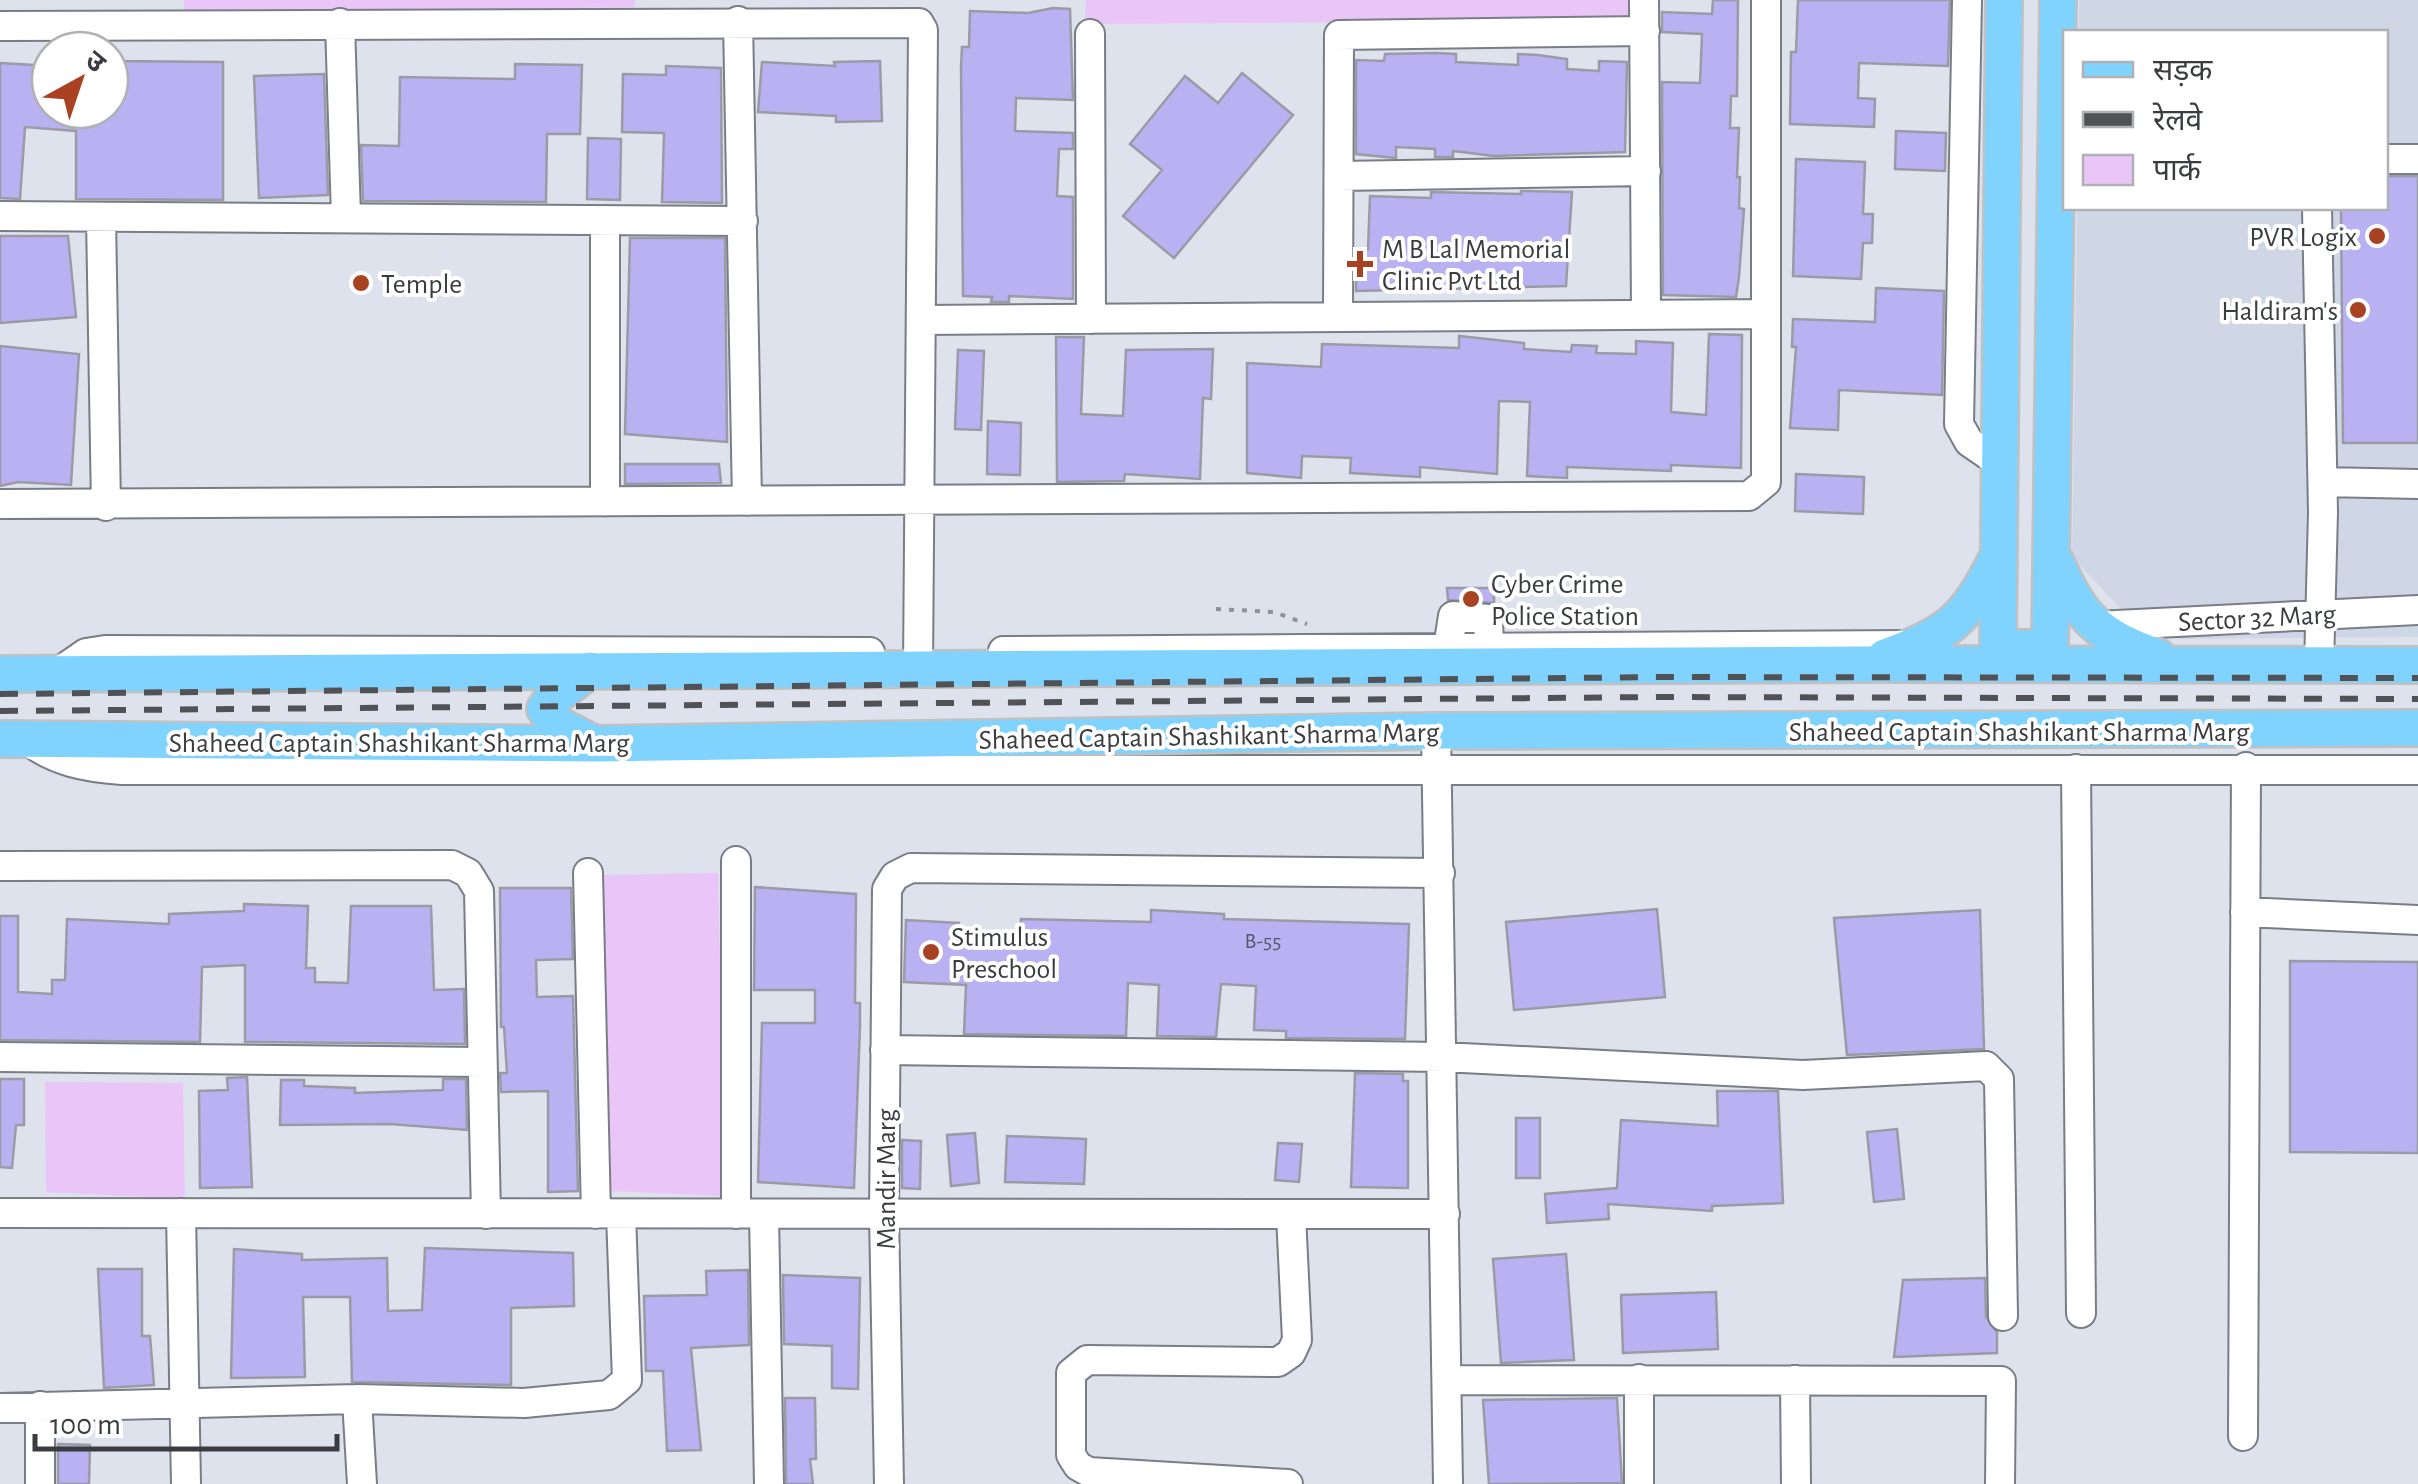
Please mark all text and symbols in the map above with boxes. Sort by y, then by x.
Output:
north arrow [30,30,130,130]
legend [2063,30,2388,210]
text: उ [80,46,111,79]
text: सड़क [2153,56,2213,87]
text: रेलवे [2152,102,2204,136]
text: पार्क [2153,153,2202,186]
place label: PVR Logix [2249,224,2357,252]
marker: PVR Logix [2366,225,2388,247]
place label: M B Lal Memorial Clinic Pvt Ltd [1382,236,1570,296]
marker: M B Lal Memorial Clinic Pvt Ltd [1347,251,1373,277]
place label: Temple [381,271,462,299]
marker: Temple [350,272,372,294]
place label: Haldiram's [2221,298,2338,326]
marker: Haldiram's [2347,299,2369,321]
place label: Cyber Crime Police Station [1491,571,1639,631]
marker: Cyber Crime Police Station [1460,588,1482,610]
street label: Sector 32 Marg [2177,601,2337,637]
street label: Shaheed Captain Shashikant Sharma Marg [978,719,1440,755]
street label: Shaheed Captain Shashikant Sharma Marg [1789,719,2250,747]
street label: Shaheed Captain Shashikant Sharma Marg [169,730,630,758]
place label: Stimulus Preschool [951,924,1057,984]
house number: B-55 [1245,930,1281,952]
marker: Stimulus Preschool [920,941,942,963]
street label: Mandir Marg [873,1108,901,1250]
scale bar [35,1389,338,1451]
text: 100 m [50,1410,121,1440]

